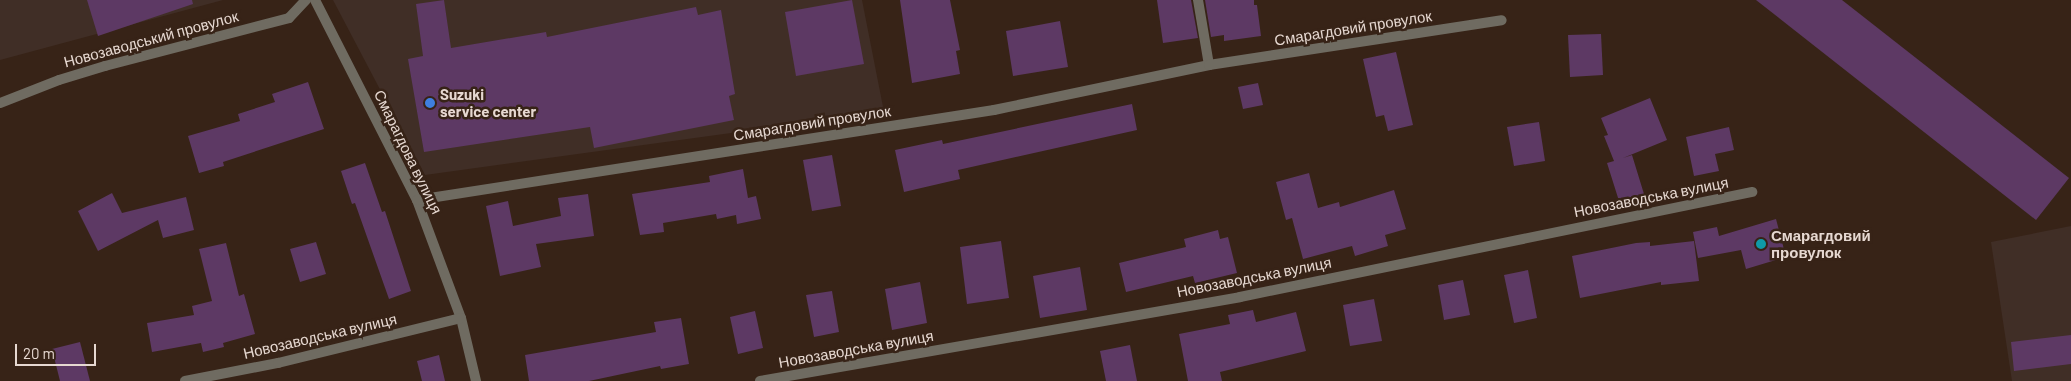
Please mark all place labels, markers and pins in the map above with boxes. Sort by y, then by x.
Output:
place label: Suzuki service center [440,85,536,120]
marker: Suzuki service center [424,97,436,109]
place label: Смарагдовий провулок [1771,226,1871,261]
marker: Смарагдовий провулок [1755,238,1767,250]

